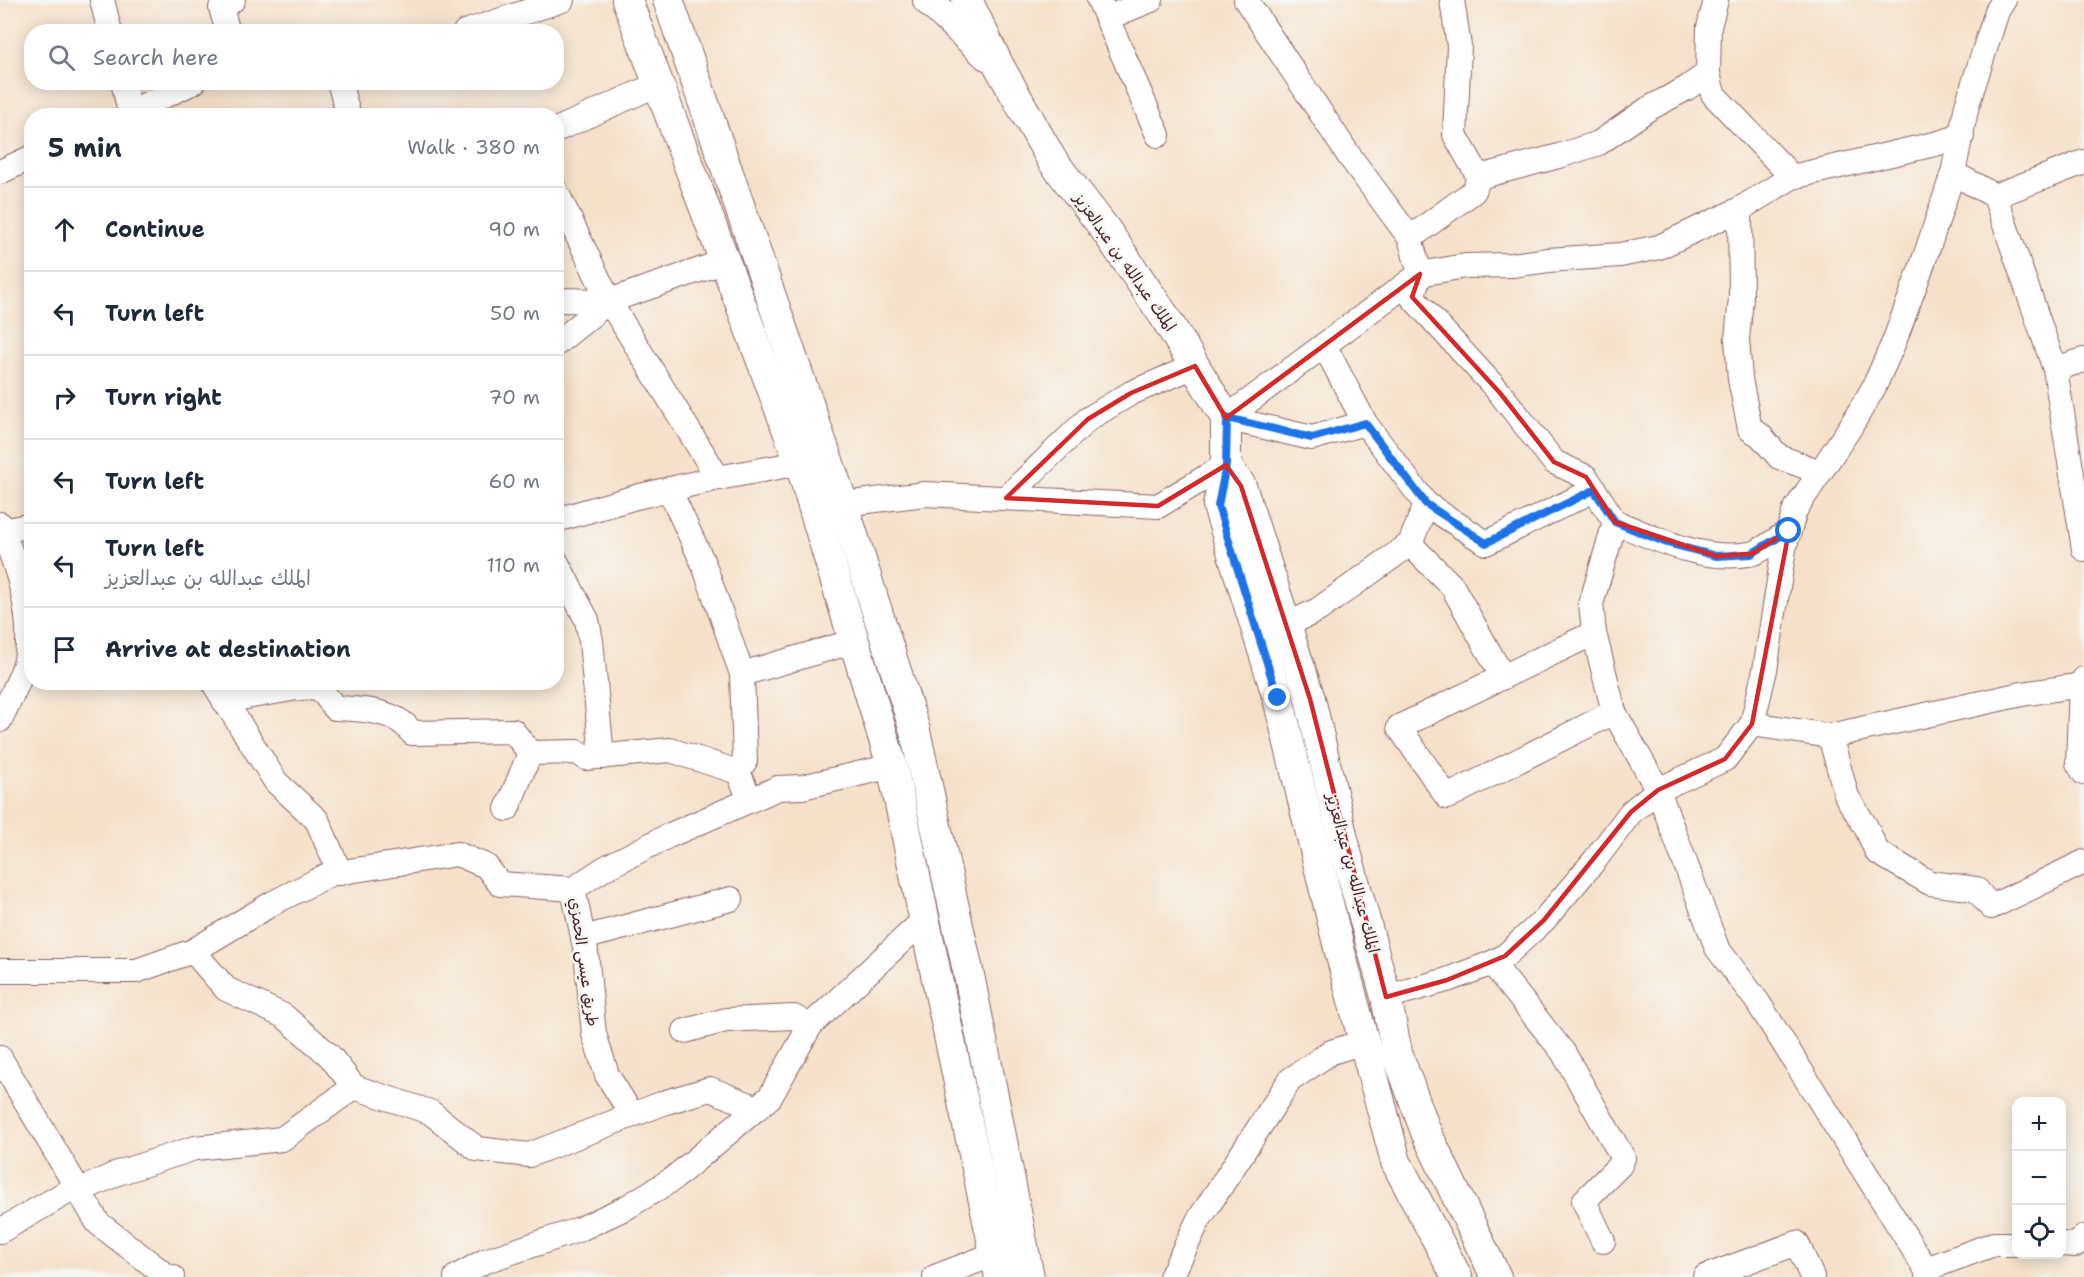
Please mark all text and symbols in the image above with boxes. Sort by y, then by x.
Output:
search box [24,24,564,90]
icon: search [45,41,78,74]
text: Search here [93,43,219,72]
text: 5 min [48,130,122,165]
text: Walk · 380 m [407,134,540,160]
street label: الملك عبدالله بن عبدالعزيز [1068,187,1181,335]
icon: ahead [48,213,81,246]
text: Continue [105,215,205,244]
text: 90 m [488,216,540,242]
icon: left [48,297,81,330]
text: Turn left [105,299,204,328]
text: 50 m [490,300,540,326]
icon: right [48,381,81,414]
text: Turn right [105,383,222,412]
text: 70 m [488,384,540,410]
icon: left [48,465,81,498]
text: Turn left [105,467,204,496]
text: 60 m [488,468,540,494]
route start [1775,517,1801,543]
text: Turn left [105,534,204,563]
icon: left [48,549,81,582]
text: 110 m [486,552,540,578]
text: الملك عبدالله بن عبدالعزيز [105,565,311,591]
icon: arrive [48,633,81,666]
text: Arrive at destination [105,635,351,664]
route end [1264,684,1290,710]
street label: الملك عبدالله بن عبدالعزيز [1321,789,1384,955]
street label: طريق عيسى الحمزي [564,896,603,1028]
map controls [2012,1097,2066,1259]
button: + [2012,1097,2066,1151]
button: − [2012,1151,2066,1205]
button: locate [2012,1205,2066,1259]

